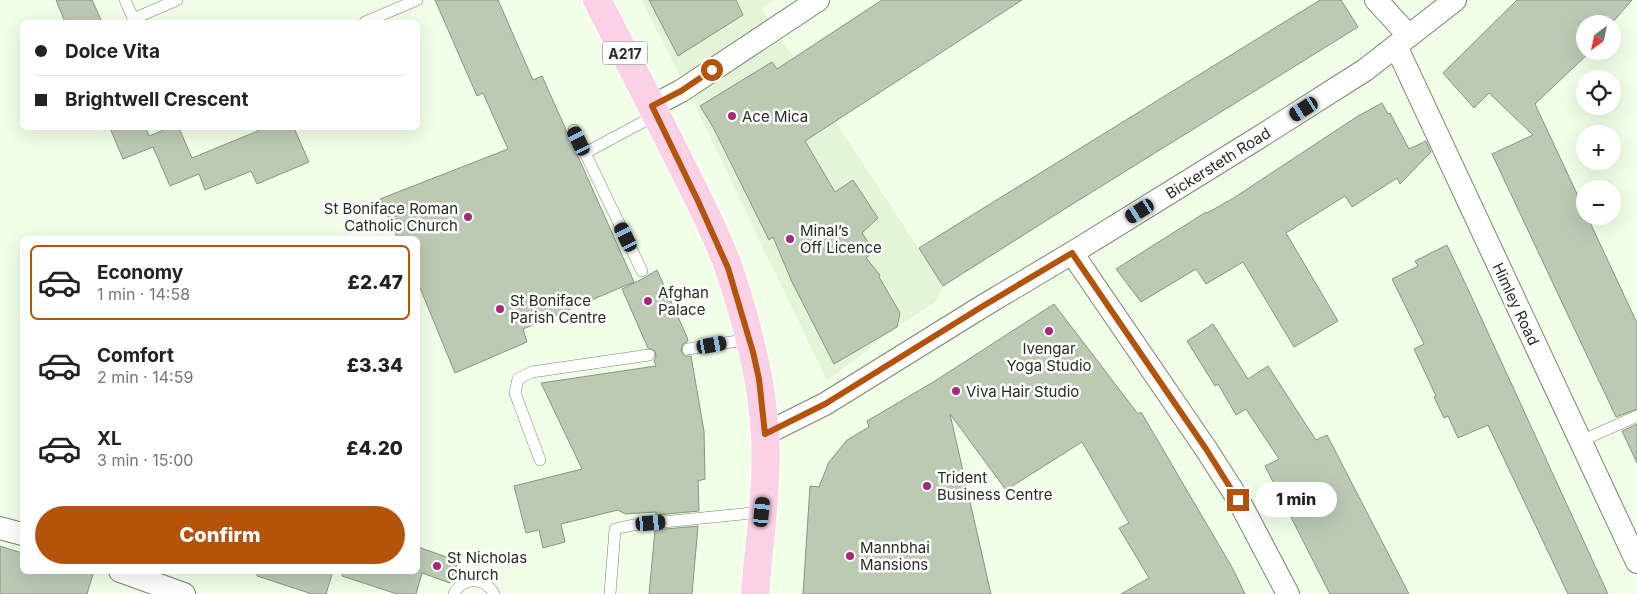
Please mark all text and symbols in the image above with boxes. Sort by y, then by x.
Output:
north arrow [1576,15,1621,60]
map controls [1576,15,1621,225]
text: Dolce Vita [65,40,160,63]
road number: A217 [602,42,648,64]
route start [701,59,723,81]
button: locate [1576,70,1621,115]
text: Brightwell Crescent [65,88,248,111]
car [1287,95,1320,123]
place label: Ace Mica [742,107,808,126]
marker: Ace Mica [726,110,738,122]
street label: Bickersteth Road [1162,123,1274,203]
car [565,124,592,158]
button: + [1576,125,1621,170]
button: − [1576,180,1621,225]
car [1123,197,1156,225]
place label: St Boniface Roman Catholic Church [324,199,458,235]
marker: St Boniface Roman Catholic Church [462,211,474,223]
car [612,220,639,254]
place label: Minal’s Off Licence [800,221,882,257]
marker: Minal’s Off Licence [784,233,796,245]
icon: car [37,260,82,305]
street label: Himley Road [1489,260,1543,348]
text: Economy [97,261,183,284]
text: £2.47 [348,271,403,294]
place label: Afghan Palace [658,283,709,319]
text: 1 min · 14:58 [97,284,190,304]
place label: St Boniface Parish Centre [510,291,606,327]
marker: Afghan Palace [642,295,654,307]
marker: St Boniface Parish Centre [494,303,506,315]
marker: Ivengar Yoga Studio [1043,325,1055,337]
car [695,335,728,355]
place label: Ivengar Yoga Studio [1006,339,1092,375]
icon: car [37,343,82,388]
text: Comfort [97,344,174,367]
text: £3.34 [347,354,403,377]
text: 2 min · 14:59 [97,367,193,387]
place label: Viva Hair Studio [966,382,1079,401]
marker: Viva Hair Studio [950,385,962,397]
icon: car [37,426,82,471]
text: XL [97,427,122,450]
text: £4.20 [346,437,403,460]
text: 3 min · 15:00 [97,450,193,470]
place label: Trident Business Centre [937,468,1053,504]
marker: Trident Business Centre [921,480,933,492]
callout: 1 min [1256,482,1338,518]
route end [1227,489,1249,511]
text: 1 min [1276,489,1316,509]
car [752,496,771,528]
button: Confirm [35,506,405,564]
car [635,514,666,532]
place label: Mannbhai Mansions [860,538,930,574]
place label: St Nicholas Church [447,548,527,584]
marker: Mannbhai Mansions [844,550,856,562]
marker: St Nicholas Church [431,560,443,572]

